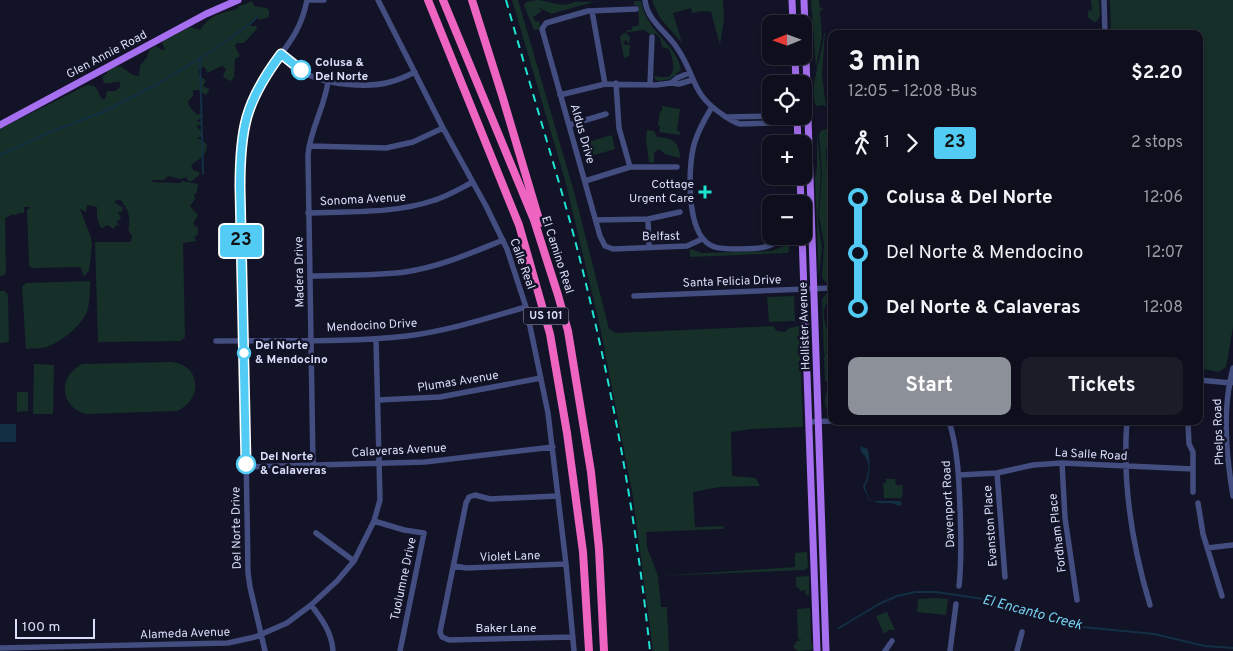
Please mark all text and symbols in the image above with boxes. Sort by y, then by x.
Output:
north arrow [762,15,812,65]
map controls [762,15,812,245]
street label: Glen Annie Road [64,27,150,83]
text: 3 min [848,45,921,81]
place label: Colusa & Del Norte [315,55,369,85]
marker: Colusa & Del Norte [291,60,311,80]
text: $2.20 [1131,61,1183,85]
button: locate [762,75,812,125]
text: 12:05 – 12:08 · Bus [848,82,977,102]
street label: Aldus Drive [566,102,598,166]
icon: walk [848,129,876,157]
icon: forward [898,129,926,157]
text: 23 [944,131,966,154]
text: 1 [884,133,890,153]
text: 2 stops [1131,133,1183,153]
button: + [762,135,812,185]
place label: Cottage Urgent Care [629,177,694,207]
marker: Cottage Urgent Care [698,185,712,199]
text: Colusa & Del Norte [886,186,1053,210]
text: 12:06 [1144,188,1183,208]
street label: Sonoma Avenue [320,190,406,210]
button: − [762,195,812,245]
street label: El Camino Real [537,214,577,296]
line badge: 23 [218,225,264,257]
text: 23 [230,229,252,252]
street label: Belfast [642,229,680,245]
street label: Madera Drive [291,236,309,308]
street label: Calle Real [505,236,539,292]
text: Del Norte & Mendocino [886,241,1083,265]
text: 12:07 [1145,243,1183,263]
street label: Santa Felicia Drive [682,272,782,292]
street label: Hollister Avenue [795,282,815,370]
text: Del Norte & Calaveras [886,296,1081,320]
text: 12:08 [1144,298,1183,318]
road number: US 101 [524,308,568,324]
street label: Mendocino Drive [326,316,418,336]
place label: Del Norte & Mendocino [255,338,328,368]
marker: Del Norte & Mendocino [237,346,251,360]
button: Start [848,357,1011,415]
button: Tickets [1021,357,1183,415]
street label: Plumas Avenue [416,368,500,396]
street label: Phelps Road [1210,398,1228,466]
street label: Calaveras Avenue [351,441,447,461]
street label: La Salle Road [1054,445,1128,465]
place label: Del Norte & Calaveras [260,449,327,479]
marker: Del Norte & Calaveras [236,454,256,474]
street label: Davenport Road [939,460,959,548]
street label: Evanston Place [980,485,1002,567]
street label: Del Norte Drive [228,487,246,569]
street label: Fordham Place [1045,493,1071,573]
street label: Tuolumne Drive [387,536,421,622]
street label: Violet Lane [479,548,541,566]
water label: El Encanto Creek [980,592,1084,635]
scale bar [15,616,95,639]
text: 100 m [22,619,60,636]
street label: Baker Lane [476,621,536,637]
street label: Alameda Avenue [140,624,230,644]

